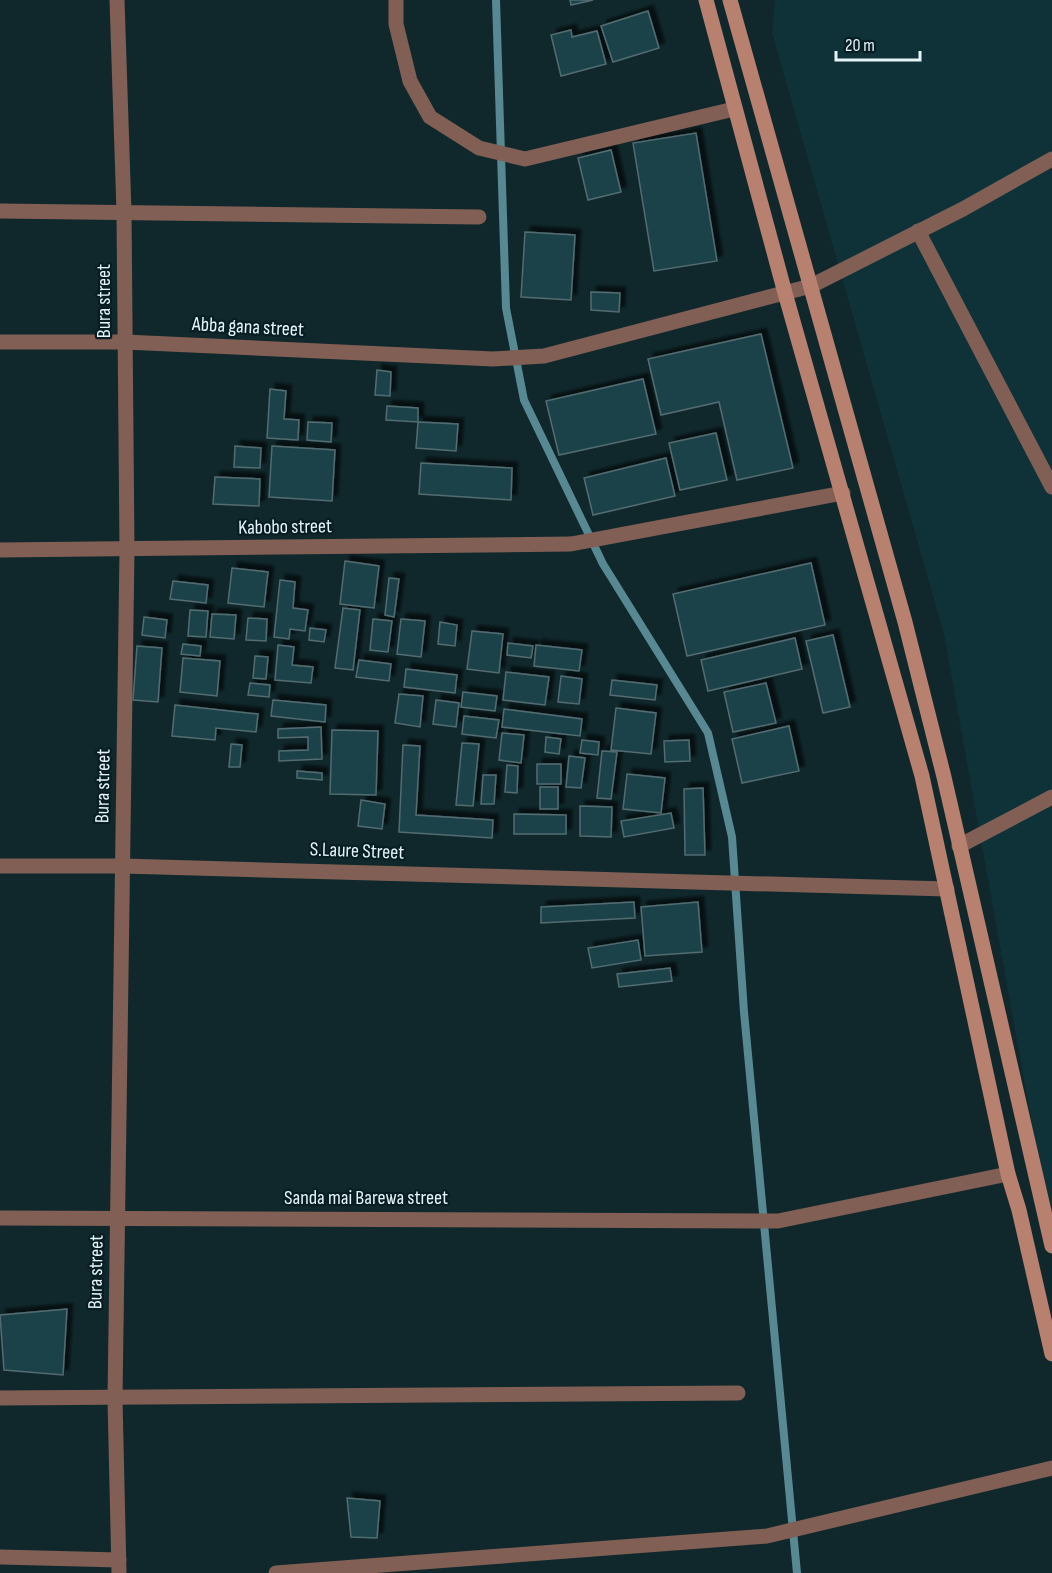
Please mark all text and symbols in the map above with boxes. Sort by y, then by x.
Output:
scale bar [836,24,920,62]
text: 20 m [845,35,875,56]
street label: Bura street [92,264,116,338]
street label: Abba gana street [190,312,305,342]
street label: Kabobo street [238,514,332,540]
street label: Bura street [90,749,116,823]
street label: S.Laure Street [309,837,405,865]
street label: Sanda mai Barewa street [284,1186,448,1210]
street label: Bura street [83,1235,109,1309]

